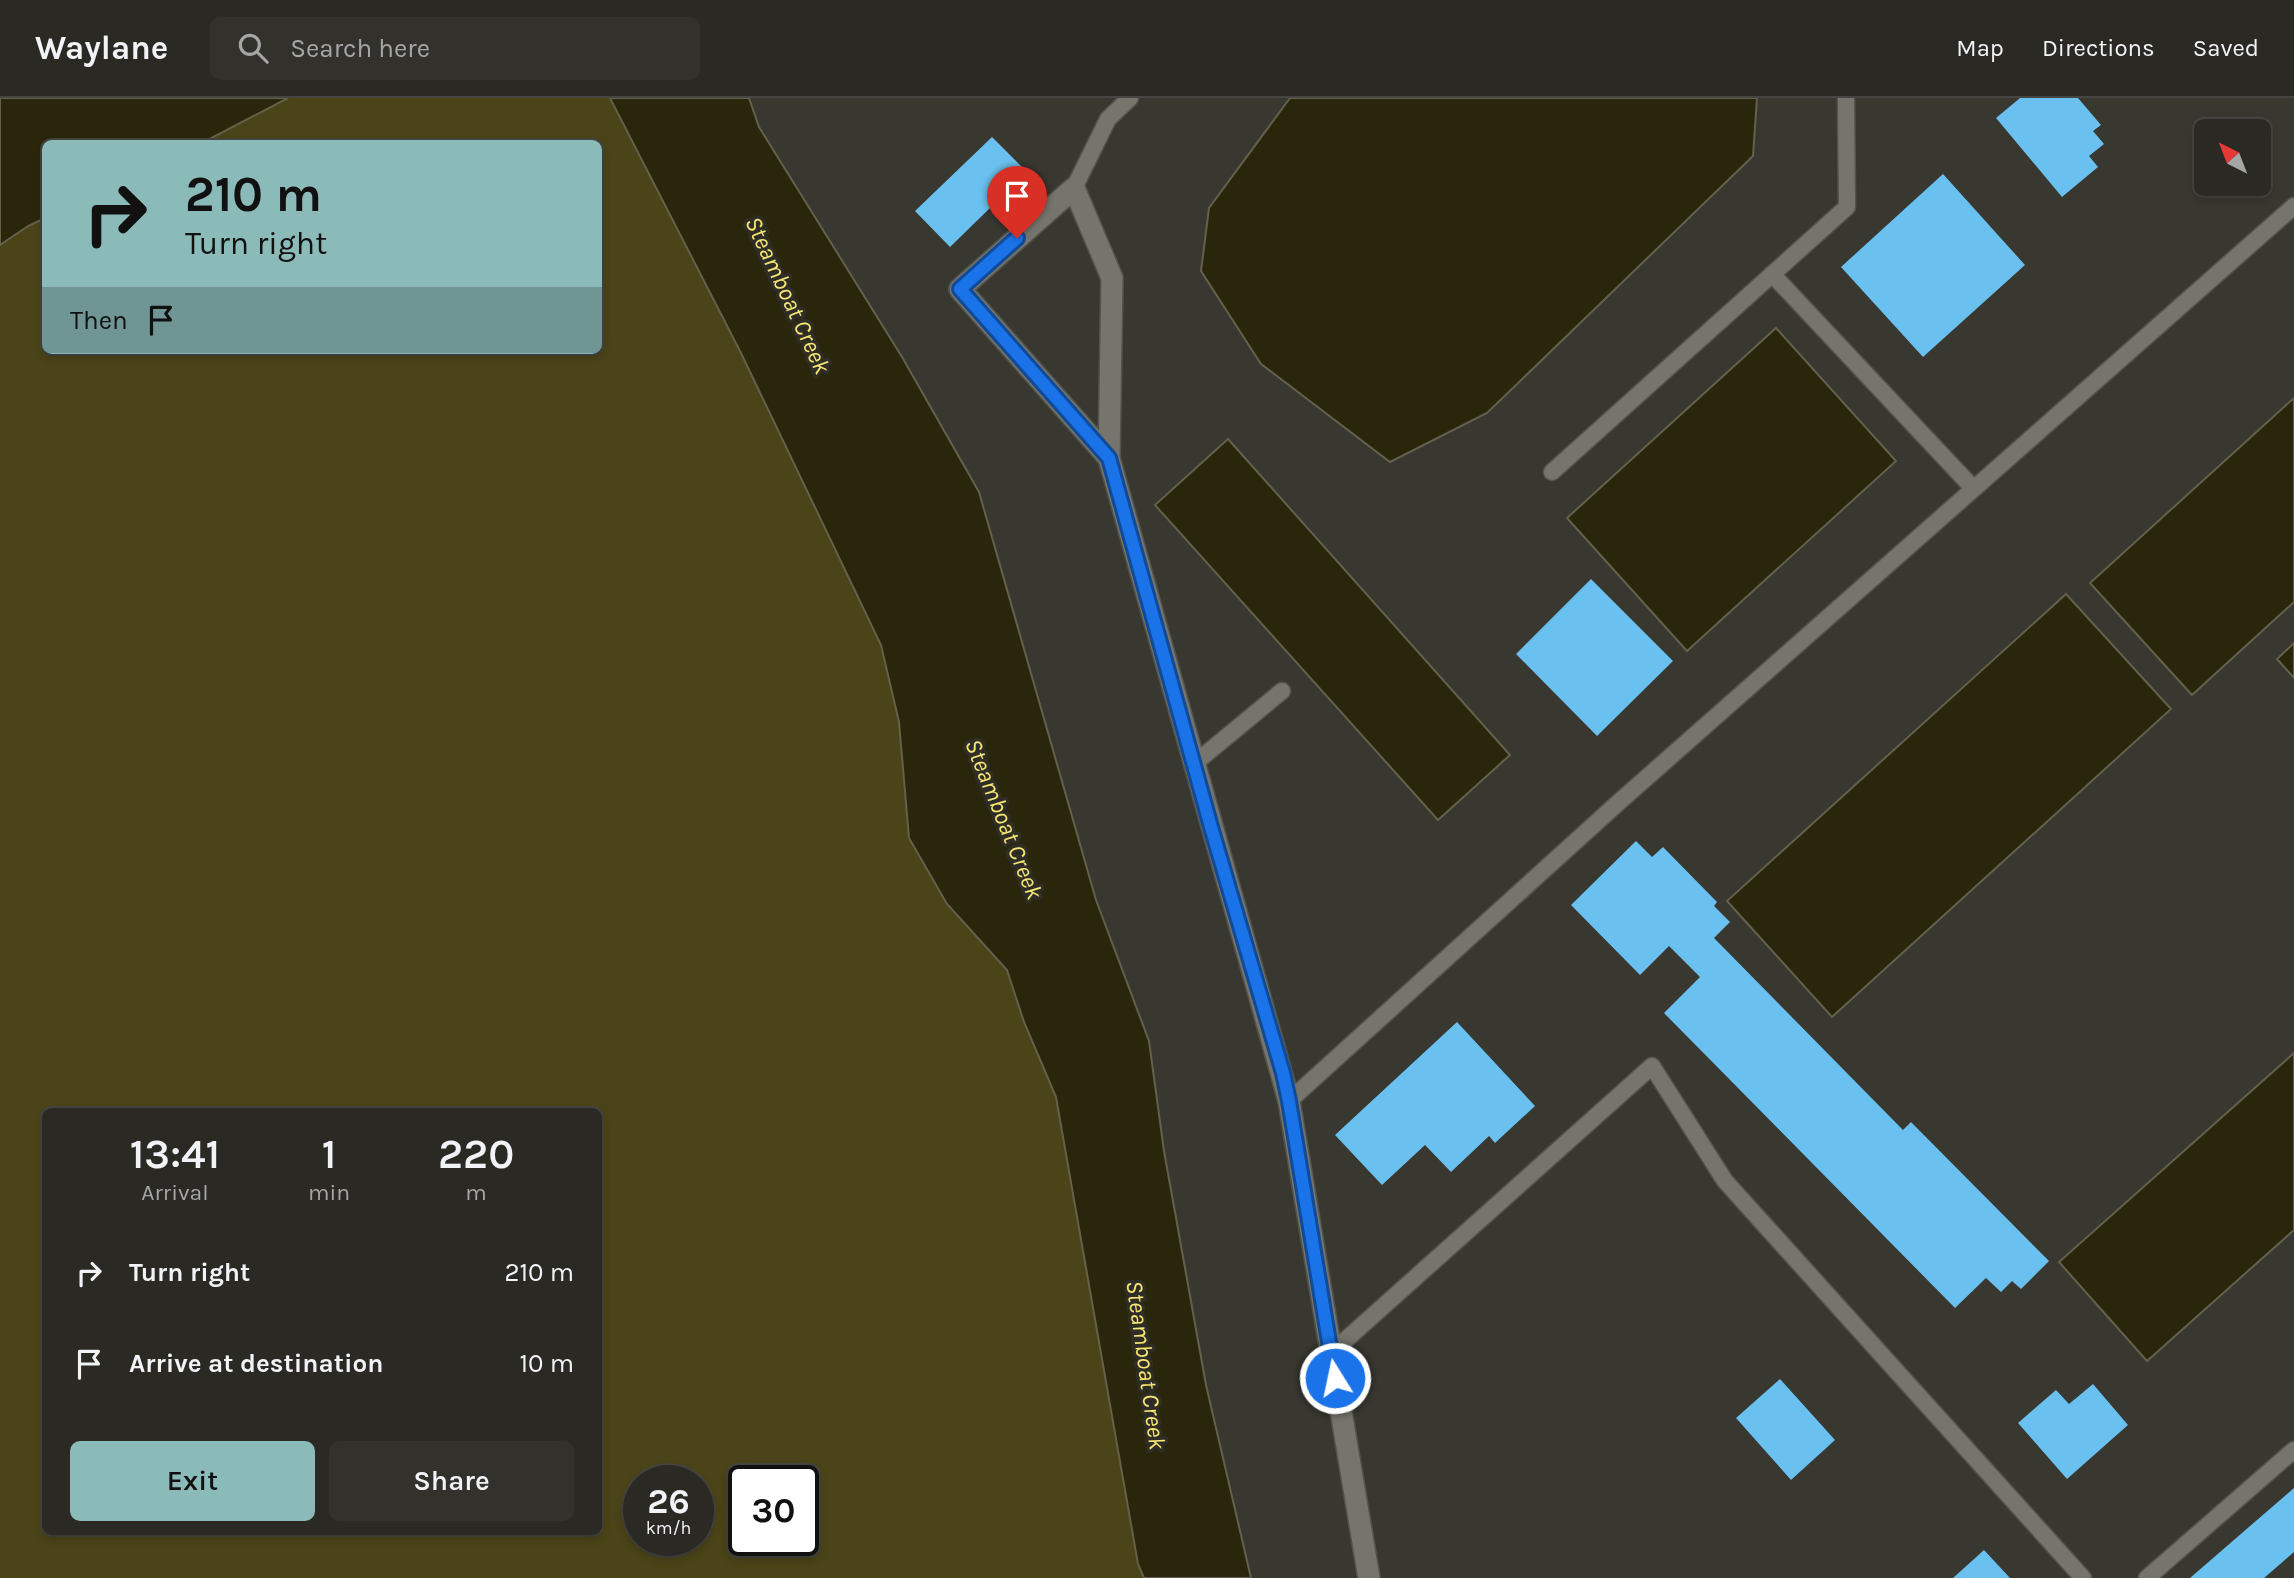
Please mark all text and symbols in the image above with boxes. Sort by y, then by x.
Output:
search box [210,17,700,80]
text: Waylane [35,29,168,67]
icon: search [234,29,272,67]
text: Search here [290,33,430,64]
text: Map [1956,34,2004,62]
text: Directions [2042,34,2155,62]
text: Saved [2193,34,2259,62]
north arrow [2194,119,2272,196]
map controls [2194,119,2271,196]
text: 210 m [185,166,322,223]
pin [987,166,1047,238]
icon: right [70,168,161,259]
icon: arrive [998,177,1036,215]
water label: Steamboat Creek [739,212,837,379]
text: Turn right [185,225,327,262]
icon: arrive [142,301,180,339]
text: Then [70,305,128,336]
water label: Steamboat Creek [959,735,1049,904]
text: 13:41 [130,1129,220,1179]
text: 1 [322,1129,336,1179]
text: 220 [438,1129,514,1179]
text: Arrival [141,1179,209,1206]
text: min [308,1179,350,1206]
text: m [465,1179,487,1206]
icon: right [70,1254,108,1292]
text: Turn right [129,1257,250,1288]
text: 210 m [504,1257,574,1288]
water label: Steamboat Creek [1120,1279,1172,1452]
position arrow [1298,1341,1372,1415]
icon: arrive [70,1345,108,1383]
text: Arrive at destination [129,1348,383,1379]
text: 10 m [519,1348,574,1379]
button: Exit [70,1441,315,1521]
button: Share [329,1441,574,1521]
speed limit sign: 30 [728,1465,819,1556]
text: 26 [647,1481,690,1522]
text: km/h [646,1517,691,1539]

